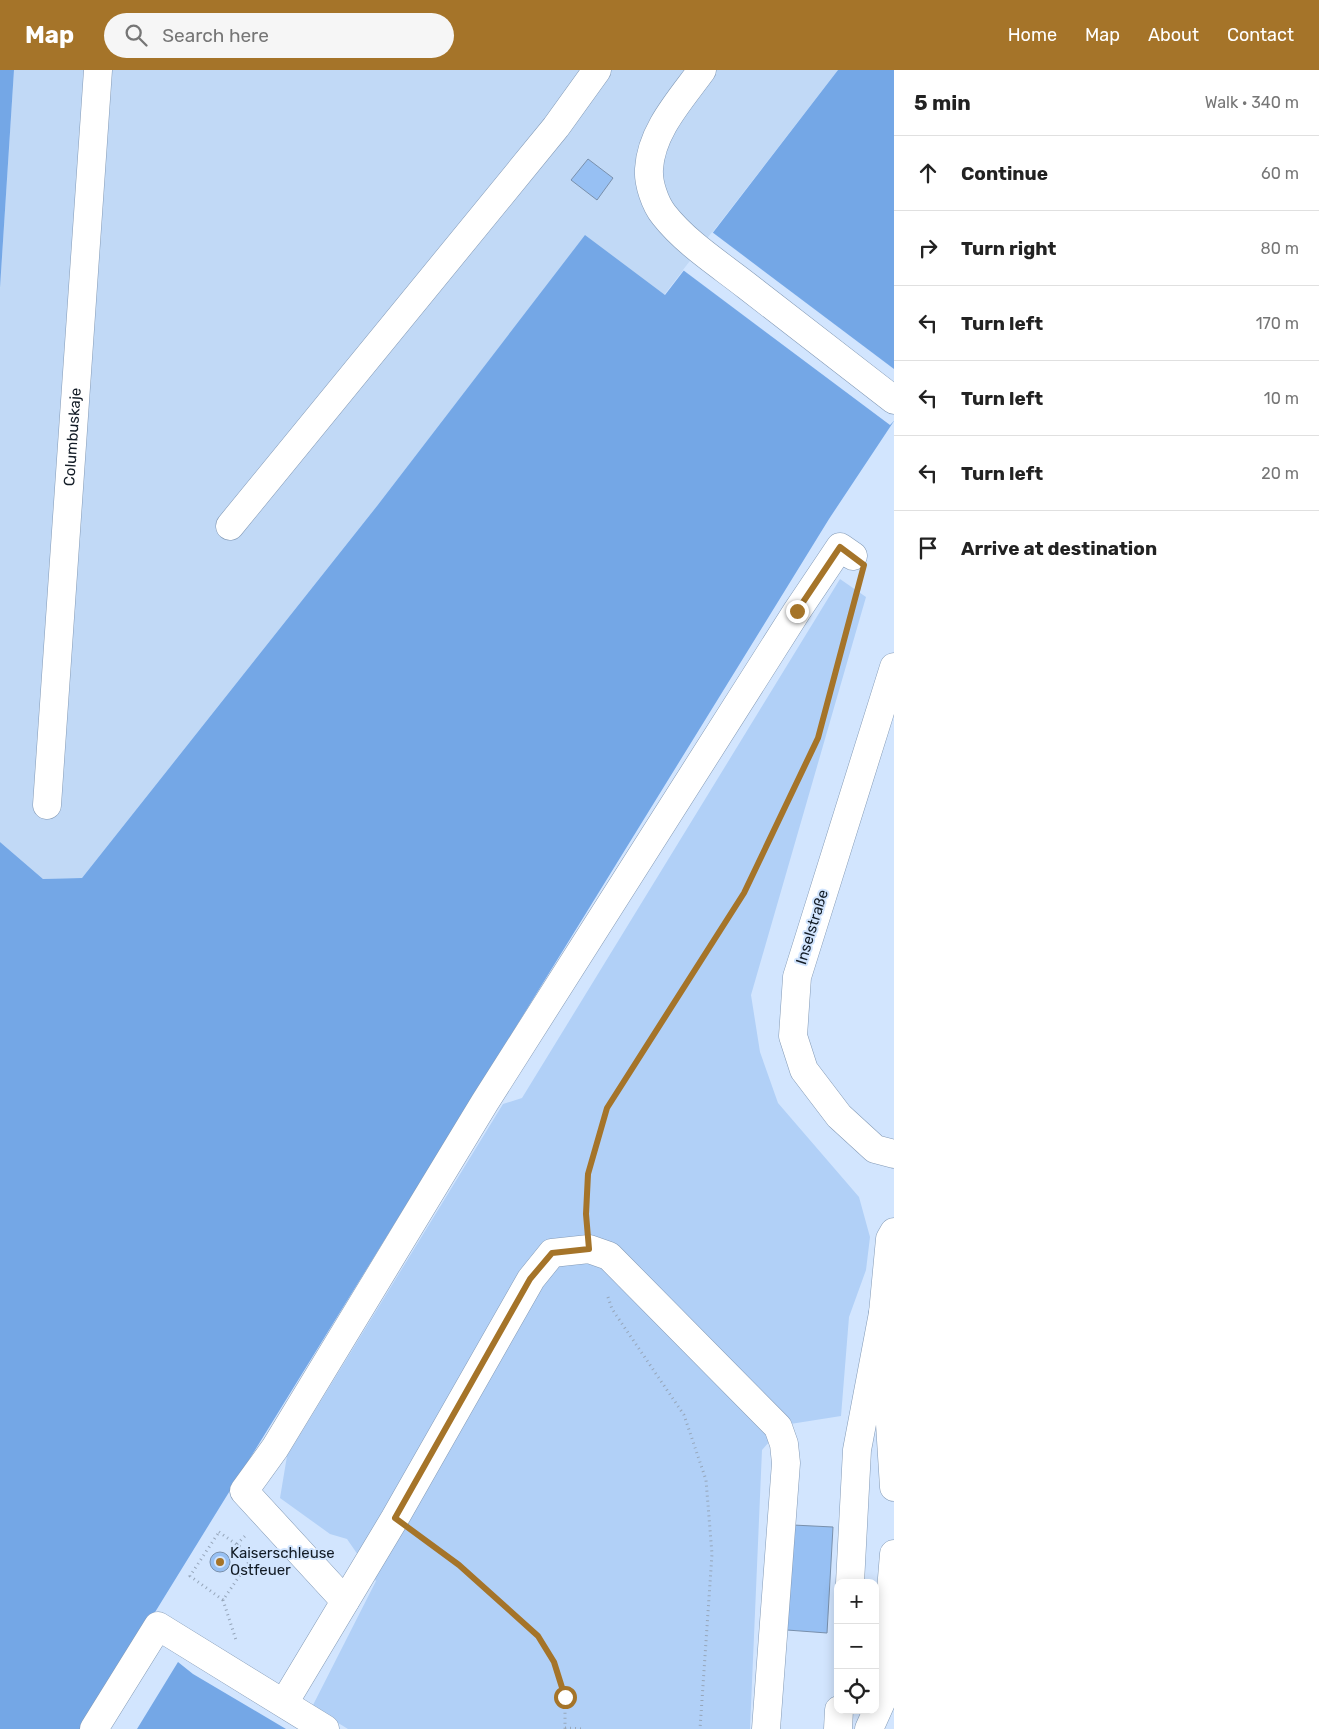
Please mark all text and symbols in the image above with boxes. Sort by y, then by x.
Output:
search box [104,13,454,58]
text: Map [25,21,74,49]
icon: search [122,21,150,49]
text: Search here [162,24,269,47]
text: Home [1008,24,1057,46]
text: Map [1085,24,1120,46]
text: About [1148,24,1199,46]
text: Contact [1227,24,1294,46]
text: 5 min [914,90,971,115]
text: Walk · 340 m [1205,93,1299,112]
icon: ahead [914,159,942,187]
text: Continue [961,162,1048,185]
text: 60 m [1261,164,1299,183]
icon: right [914,234,942,262]
text: Turn right [961,237,1056,260]
text: 80 m [1261,239,1299,258]
icon: left [914,309,942,337]
text: Turn left [961,312,1043,335]
text: 170 m [1256,314,1299,333]
icon: left [914,384,942,412]
street label: Columbuskaje [60,387,85,487]
text: Turn left [961,387,1043,410]
text: 10 m [1264,389,1299,408]
icon: left [914,459,942,487]
text: Turn left [961,462,1043,485]
text: 20 m [1261,464,1299,483]
icon: arrive [914,534,942,562]
text: Arrive at destination [961,537,1157,560]
route end [786,600,809,623]
street label: Inselstraße [792,887,832,967]
place label: Kaiserschleuse Ostfeuer [230,1544,335,1579]
marker: Kaiserschleuse Ostfeuer [214,1556,226,1568]
map controls [834,1579,879,1714]
button: + [834,1579,879,1624]
button: − [834,1624,879,1669]
button: locate [834,1669,879,1714]
route start [554,1686,577,1709]

